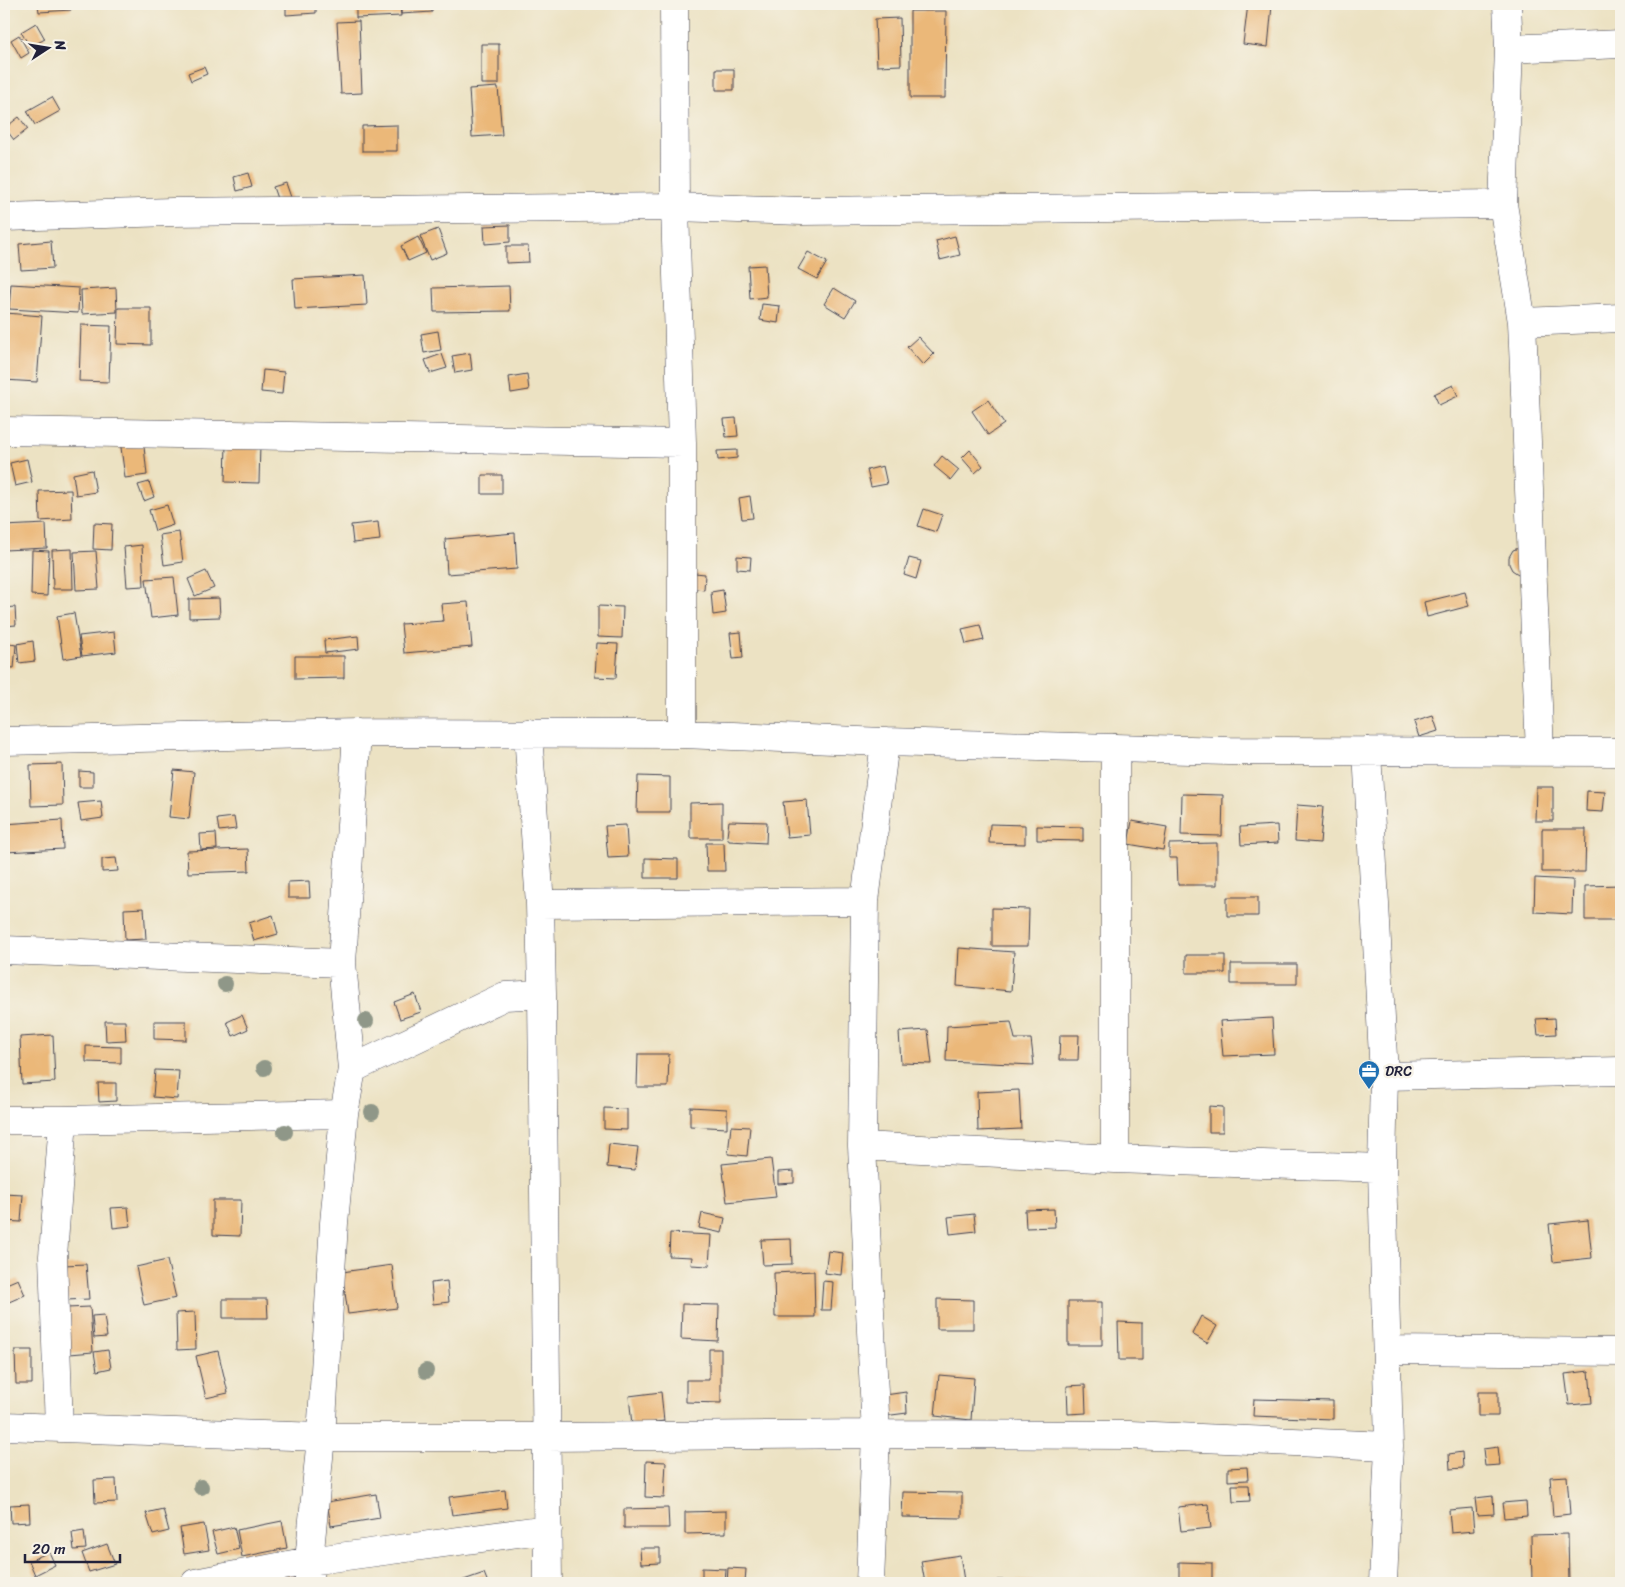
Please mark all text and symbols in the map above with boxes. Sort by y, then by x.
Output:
north arrow [22,22,72,72]
text: N [47,37,74,53]
place label: DRC [1385,1058,1412,1084]
office icon: DRC [1357,1059,1381,1090]
scale bar [25,1532,120,1564]
text: 20 m [32,1536,66,1562]

